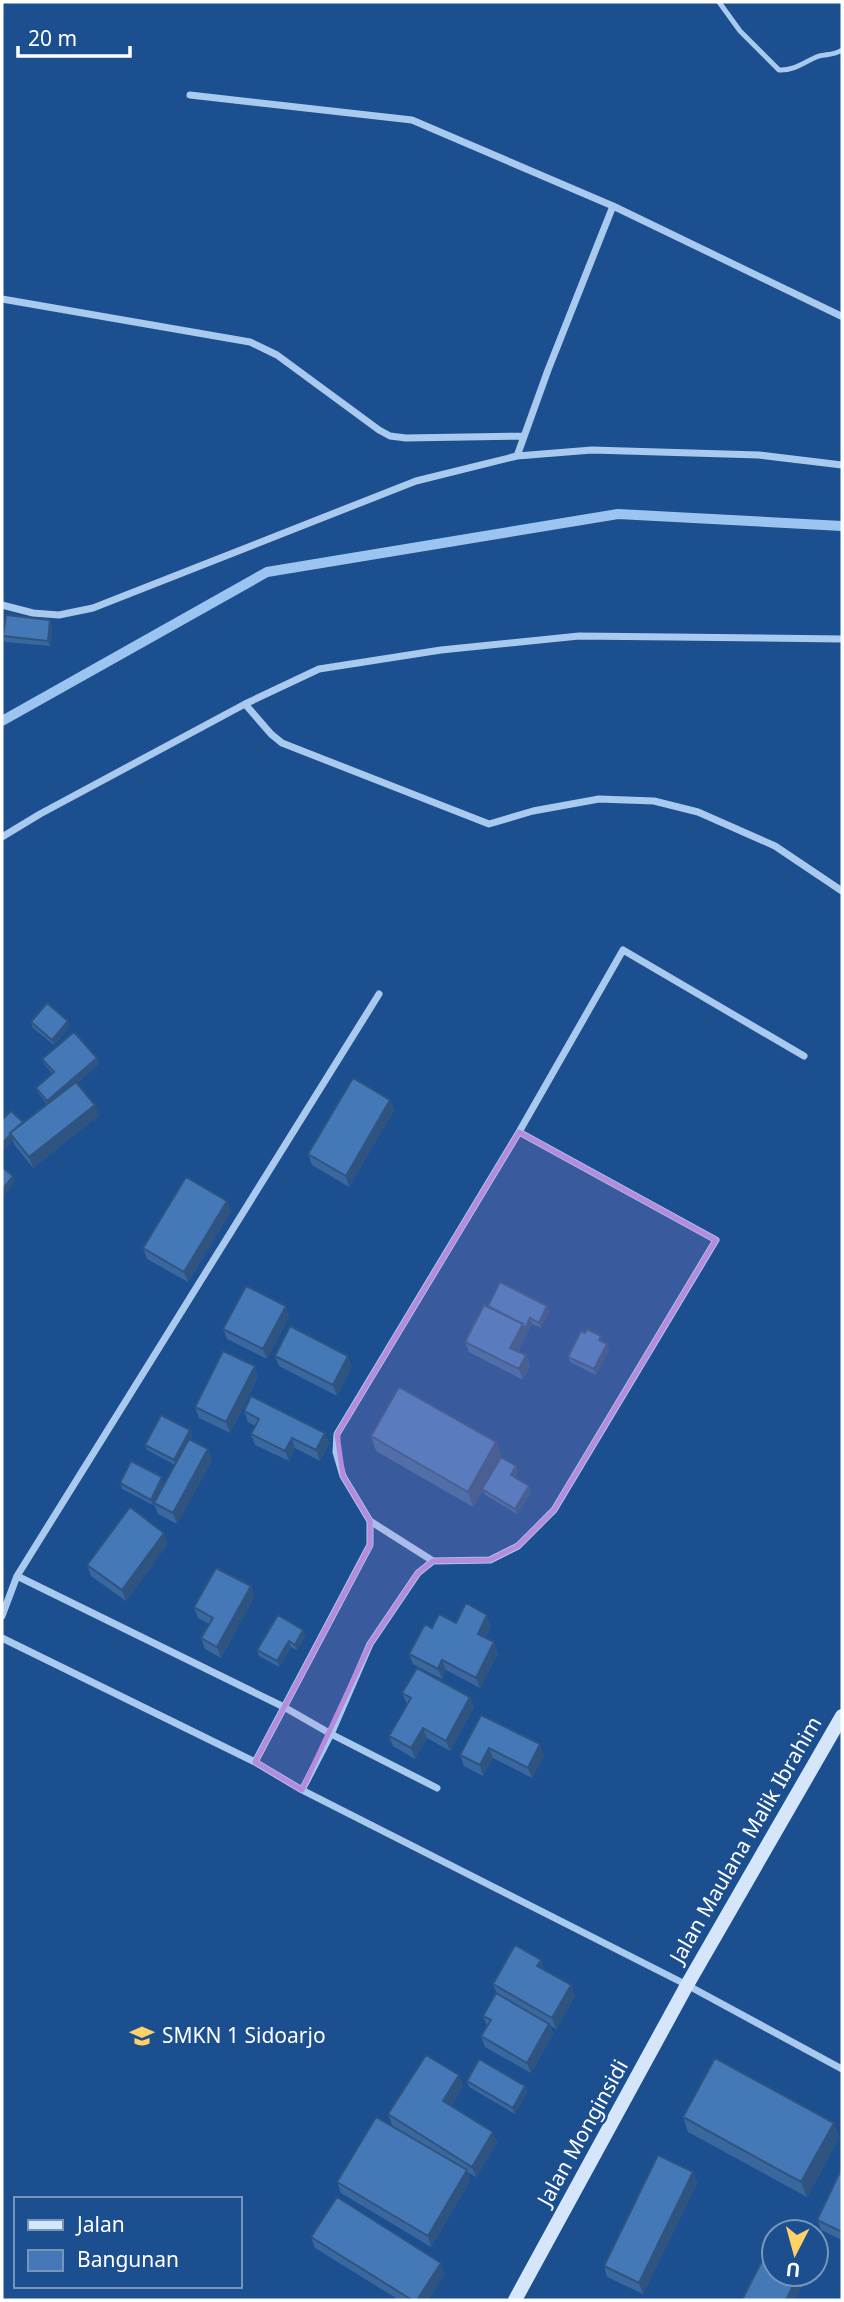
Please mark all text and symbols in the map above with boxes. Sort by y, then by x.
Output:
scale bar [18,14,130,58]
text: 20 m [28,24,77,52]
street label: Jalan Maulana Malik Ibrahim [662,1711,827,1970]
place label: SMKN 1 Sidoarjo [162,2021,326,2049]
school or university icon: SMKN 1 Sidoarjo [128,2022,156,2050]
street label: Jalan Monginsidi [529,2054,634,2212]
legend [14,2197,242,2288]
text: Jalan [75,2210,125,2238]
north arrow [760,2218,830,2288]
text: Bangunan [77,2245,179,2273]
text: U [785,2256,802,2284]

